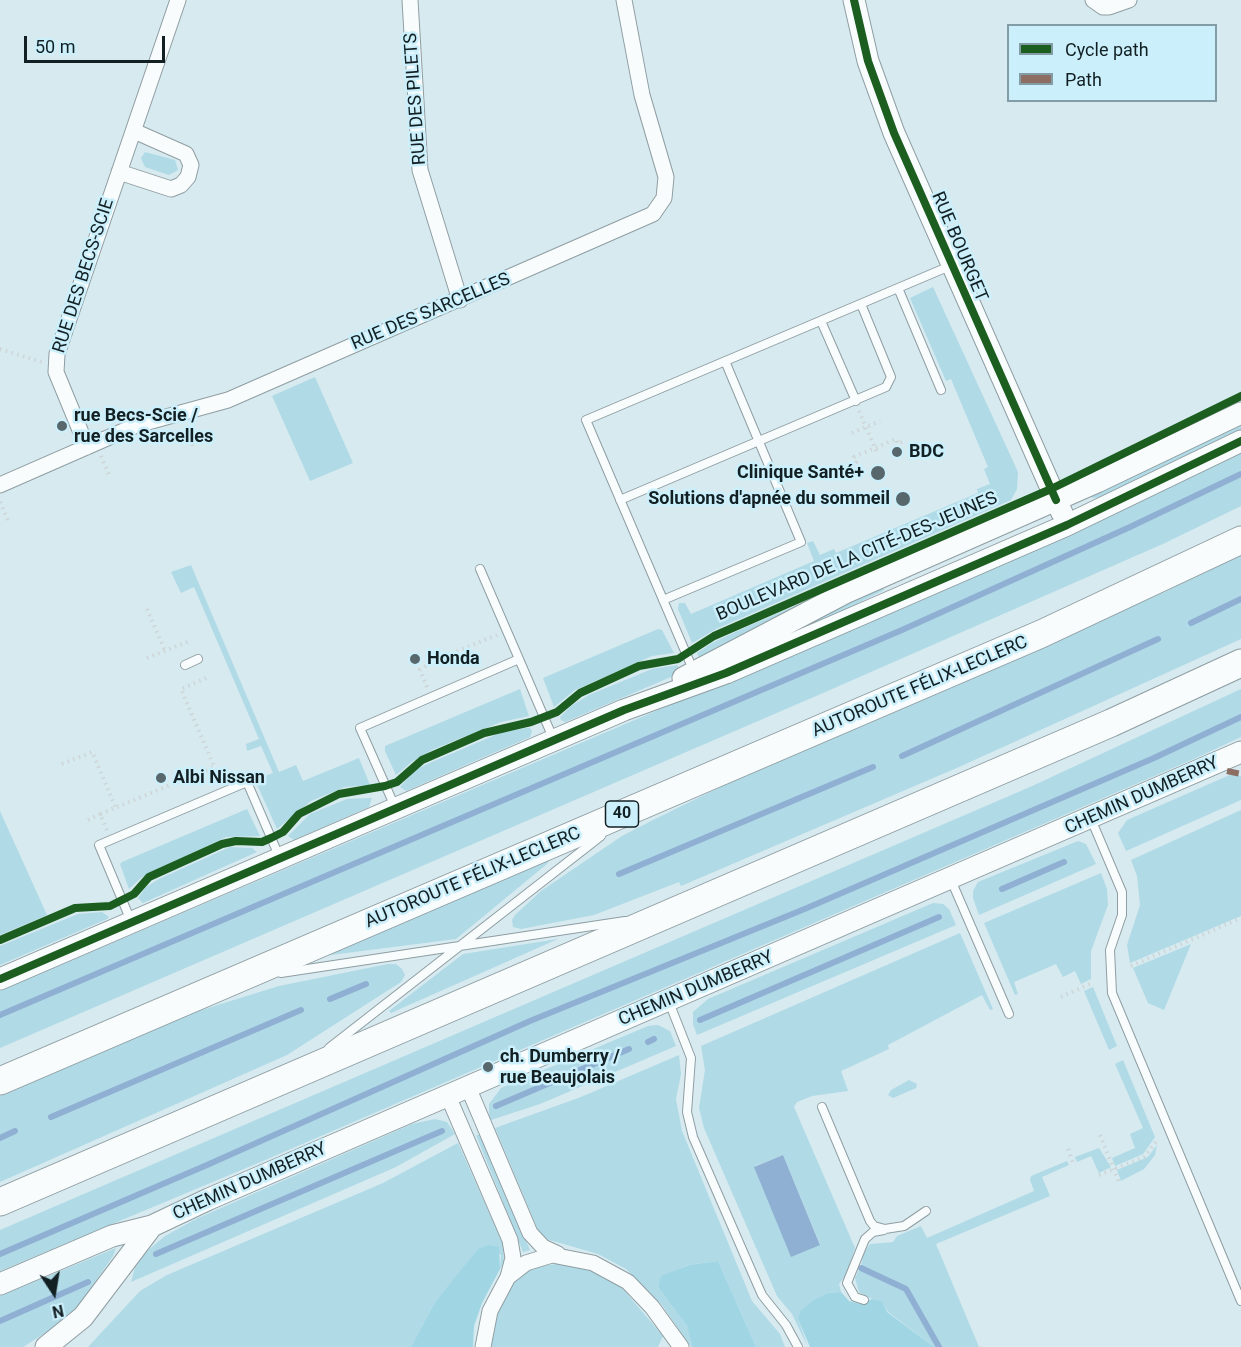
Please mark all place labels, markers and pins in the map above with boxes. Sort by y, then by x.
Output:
place label: rue Becs-Scie / rue des Sarcelles [74,405,213,448]
marker: rue Becs-Scie / rue des Sarcelles [55,419,69,433]
place label: BDC [909,441,944,463]
marker: BDC [890,445,904,459]
place label: Clinique Santé+ [737,462,864,484]
marker: Clinique Santé+ [869,464,887,482]
place label: Solutions d'apnée du sommeil [648,488,890,510]
marker: Solutions d'apnée du sommeil [894,490,912,508]
place label: Honda [427,648,480,670]
marker: Honda [408,652,422,666]
place label: Albi Nissan [173,767,265,789]
marker: Albi Nissan [154,771,168,785]
place label: ch. Dumberry / rue Beaujolais [500,1046,620,1088]
marker: ch. Dumberry / rue Beaujolais [481,1060,495,1074]

